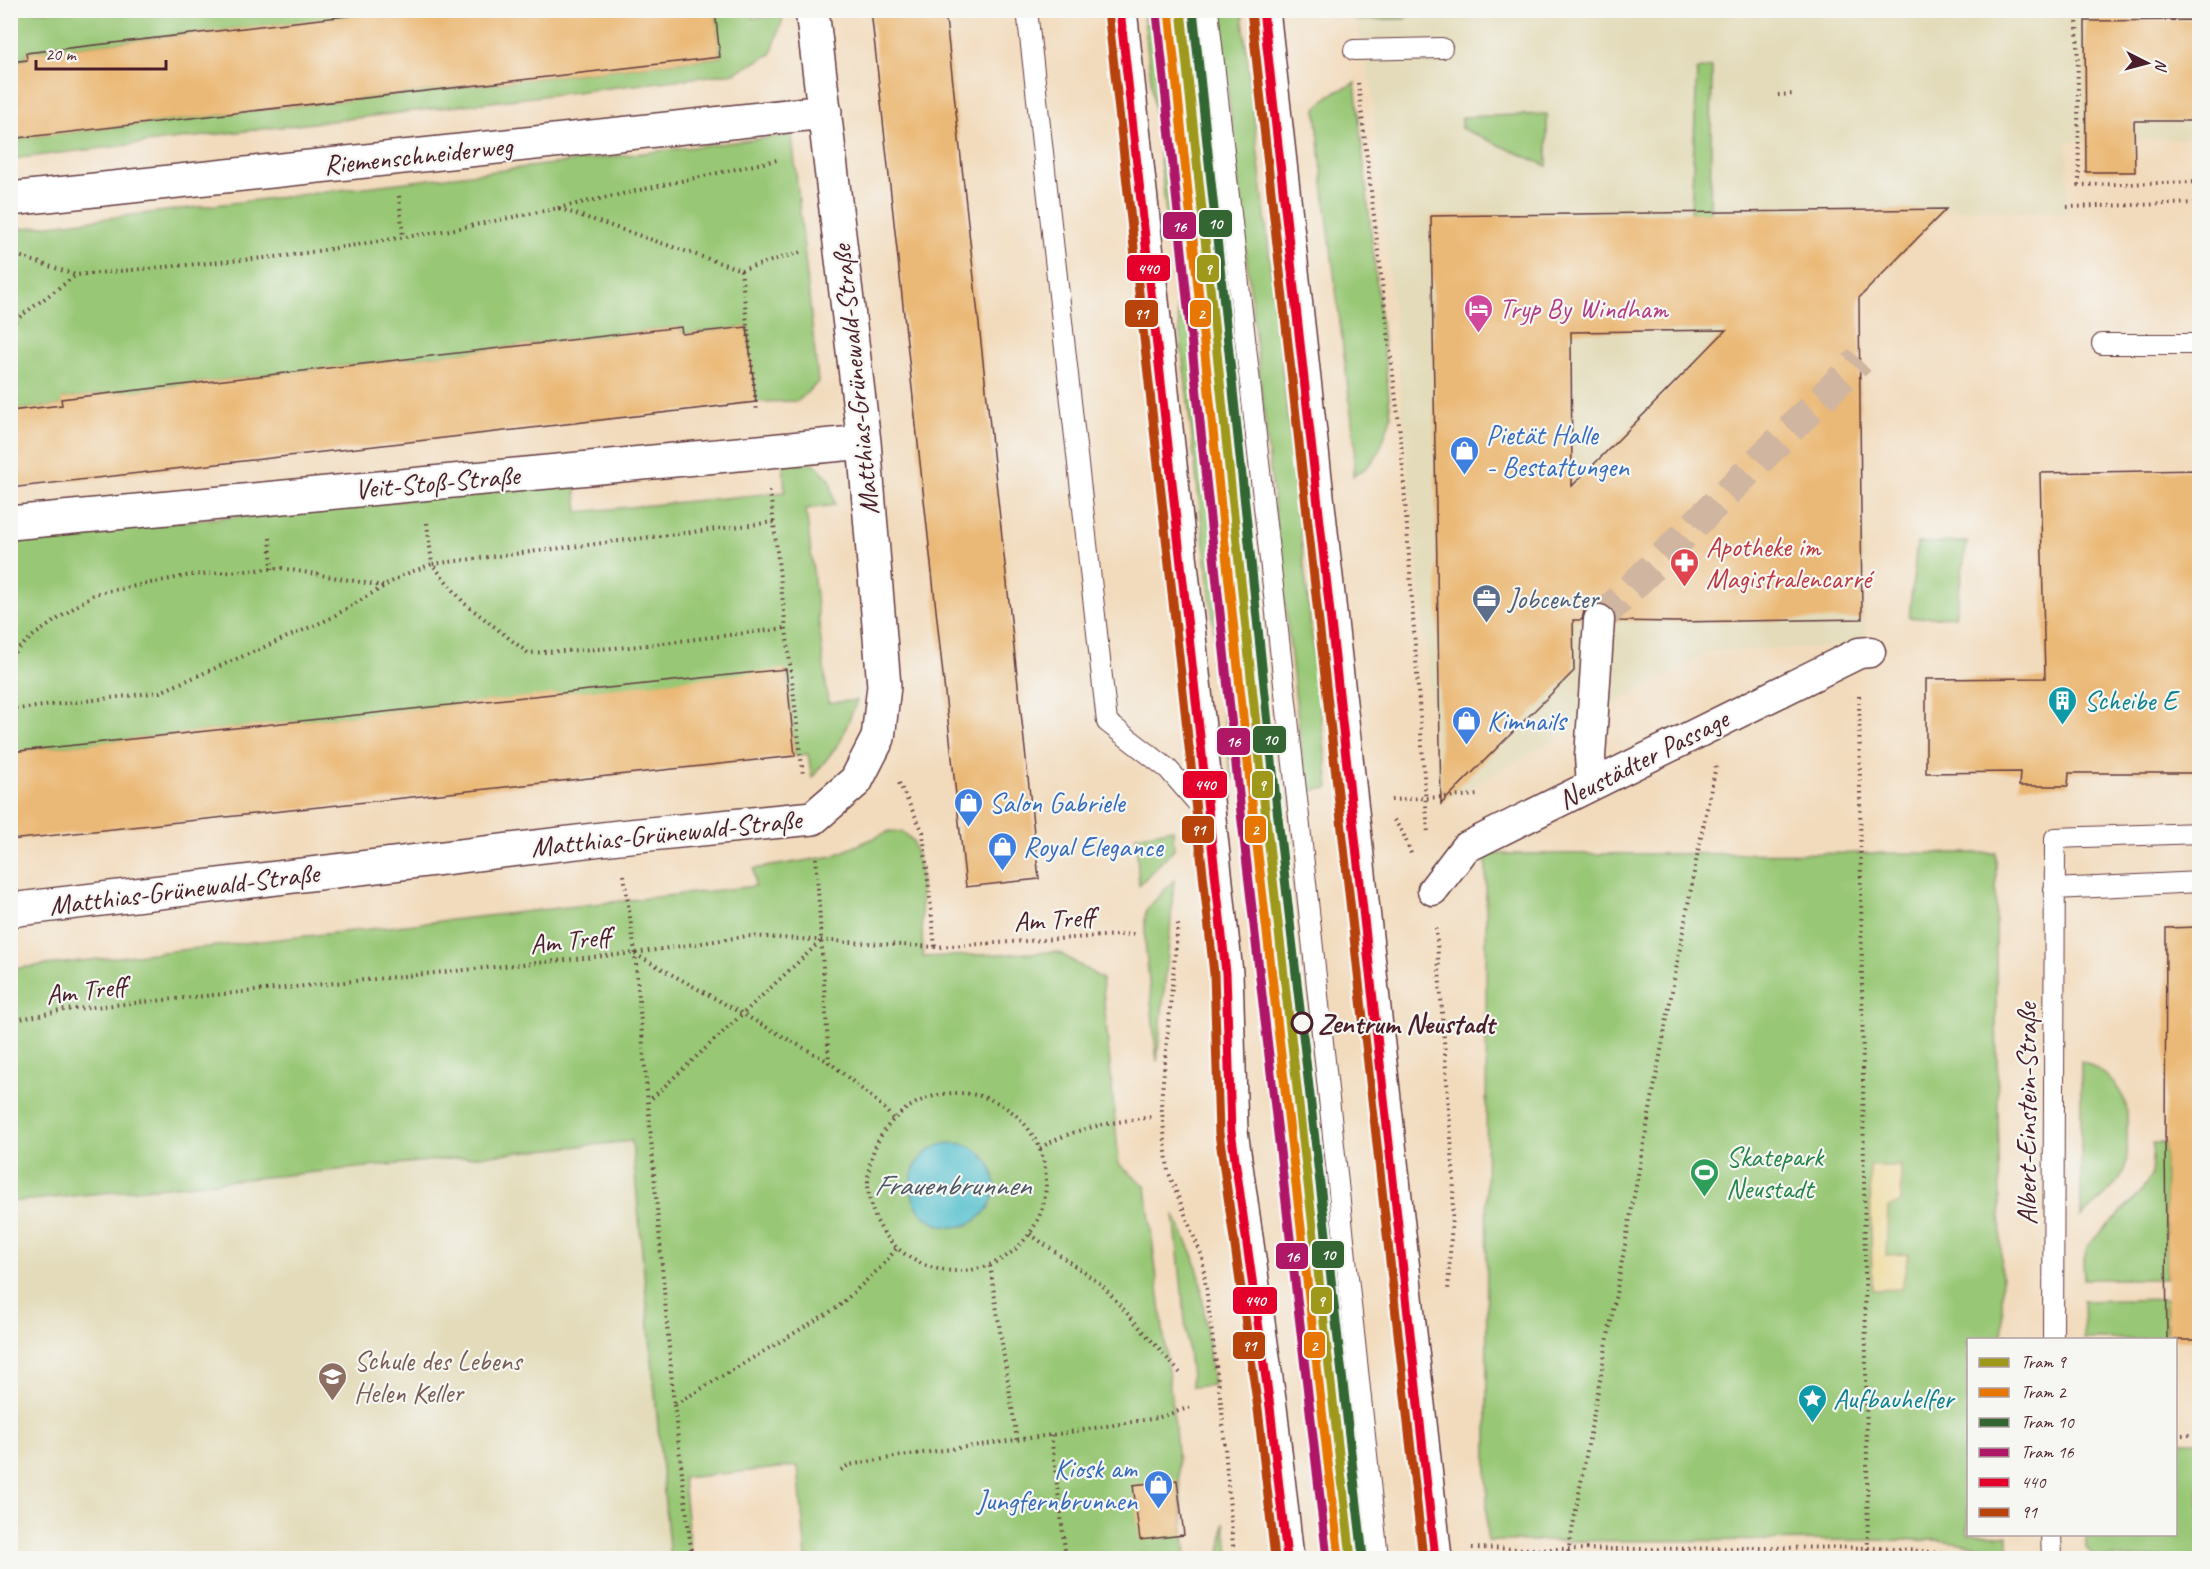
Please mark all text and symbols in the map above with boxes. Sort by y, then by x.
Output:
scale bar [36,33,166,71]
north arrow [2117,33,2177,93]
text: 20 m [45,43,78,65]
text: N [2150,58,2171,74]
street label: Riemenschneiderweg [322,128,515,182]
line badge: 10 [1198,209,1233,238]
line badge: 16 [1162,211,1197,240]
text: 10 [1208,214,1224,234]
text: 16 [1172,217,1188,237]
street label: Matthias-Grünewald-Straße [823,241,887,517]
line badge: 440 [1126,254,1171,282]
line badge: 9 [1196,254,1220,283]
text: 440 [1137,259,1161,279]
text: 9 [1204,259,1213,279]
place label: Tryp By Windham [1499,291,1669,326]
hotel icon: Tryp By Windham [1462,292,1494,334]
line badge: 91 [1124,299,1159,328]
line badge: 2 [1189,299,1212,328]
text: 91 [1134,304,1150,324]
text: 2 [1197,304,1206,324]
place label: Pietät Halle - Bestattungen [1486,417,1630,484]
shop icon: Pietät Halle - Bestattungen [1449,434,1481,476]
street label: Veit-Stoß-Straße [353,457,523,507]
place label: Apotheke im Magistralencarré [1706,529,1875,596]
pharmacy icon: Apotheke im Magistralencarré [1669,546,1701,588]
place label: Jobcenter [1506,581,1600,616]
office icon: Jobcenter [1471,582,1503,624]
place label: Scheibe E [2084,683,2180,718]
building icon: Scheibe E [2047,684,2079,726]
street label: Neustädter Passage [1552,700,1736,817]
place label: Kimnails [1487,703,1568,738]
shop icon: Kimnails [1450,704,1482,746]
line badge: 10 [1252,725,1287,754]
line badge: 16 [1216,727,1251,756]
text: 10 [1263,730,1279,750]
text: 16 [1226,732,1242,752]
line badge: 440 [1182,770,1228,799]
line badge: 9 [1251,770,1274,799]
text: 440 [1194,775,1218,795]
text: 9 [1258,775,1267,795]
place label: Salon Gabriele [989,785,1126,820]
shop icon: Salon Gabriele [952,786,984,828]
street label: Matthias-Grünewald-Straße [529,801,805,865]
line badge: 91 [1181,815,1215,844]
line badge: 2 [1244,815,1267,844]
text: 91 [1191,820,1207,840]
text: 2 [1251,820,1260,840]
place label: Royal Elegance [1023,829,1165,864]
shop icon: Royal Elegance [986,830,1018,872]
street label: Matthias-Grünewald-Straße [47,855,323,923]
street label: Am Treff [1012,898,1102,939]
street label: Am Treff [528,918,618,962]
street label: Am Treff [44,967,134,1012]
street label: Albert-Einstein-Straße [2009,1001,2044,1225]
place label: Zentrum Neustadt [1318,1006,1498,1041]
marker: Zentrum Neustadt [1291,1012,1313,1034]
place label: Skatepark Neustadt [1726,1139,1825,1206]
sports icon: Skatepark Neustadt [1689,1156,1721,1198]
water label: Frauenbrunnen [874,1166,1033,1204]
line badge: 10 [1311,1240,1345,1269]
line badge: 16 [1275,1242,1309,1270]
text: 10 [1321,1245,1337,1265]
text: 16 [1285,1247,1301,1267]
line badge: 440 [1232,1286,1278,1315]
line badge: 9 [1310,1286,1333,1315]
text: 440 [1244,1291,1268,1311]
text: 9 [1317,1291,1326,1311]
line badge: 91 [1232,1331,1266,1360]
line badge: 2 [1303,1331,1326,1359]
text: 91 [1242,1336,1258,1356]
text: 2 [1310,1336,1319,1356]
legend [1967,1338,2177,1536]
place label: Schule des Lebens Helen Keller [354,1343,524,1410]
text: Tram 9 [2021,1351,2067,1373]
school or university icon: Schule des Lebens Helen Keller [317,1360,349,1402]
place label: Aufbauhelfer [1833,1381,1955,1416]
text: Tram 2 [2021,1381,2067,1403]
place icon: Aufbauhelfer [1796,1382,1828,1424]
text: Tram 10 [2021,1411,2076,1433]
text: Tram 16 [2021,1441,2075,1463]
place label: Kiosk am Jungfernbrunnen [975,1451,1138,1518]
shop icon: Kiosk am Jungfernbrunnen [1142,1468,1174,1510]
text: 440 [2021,1471,2047,1493]
text: 91 [2021,1501,2038,1523]

